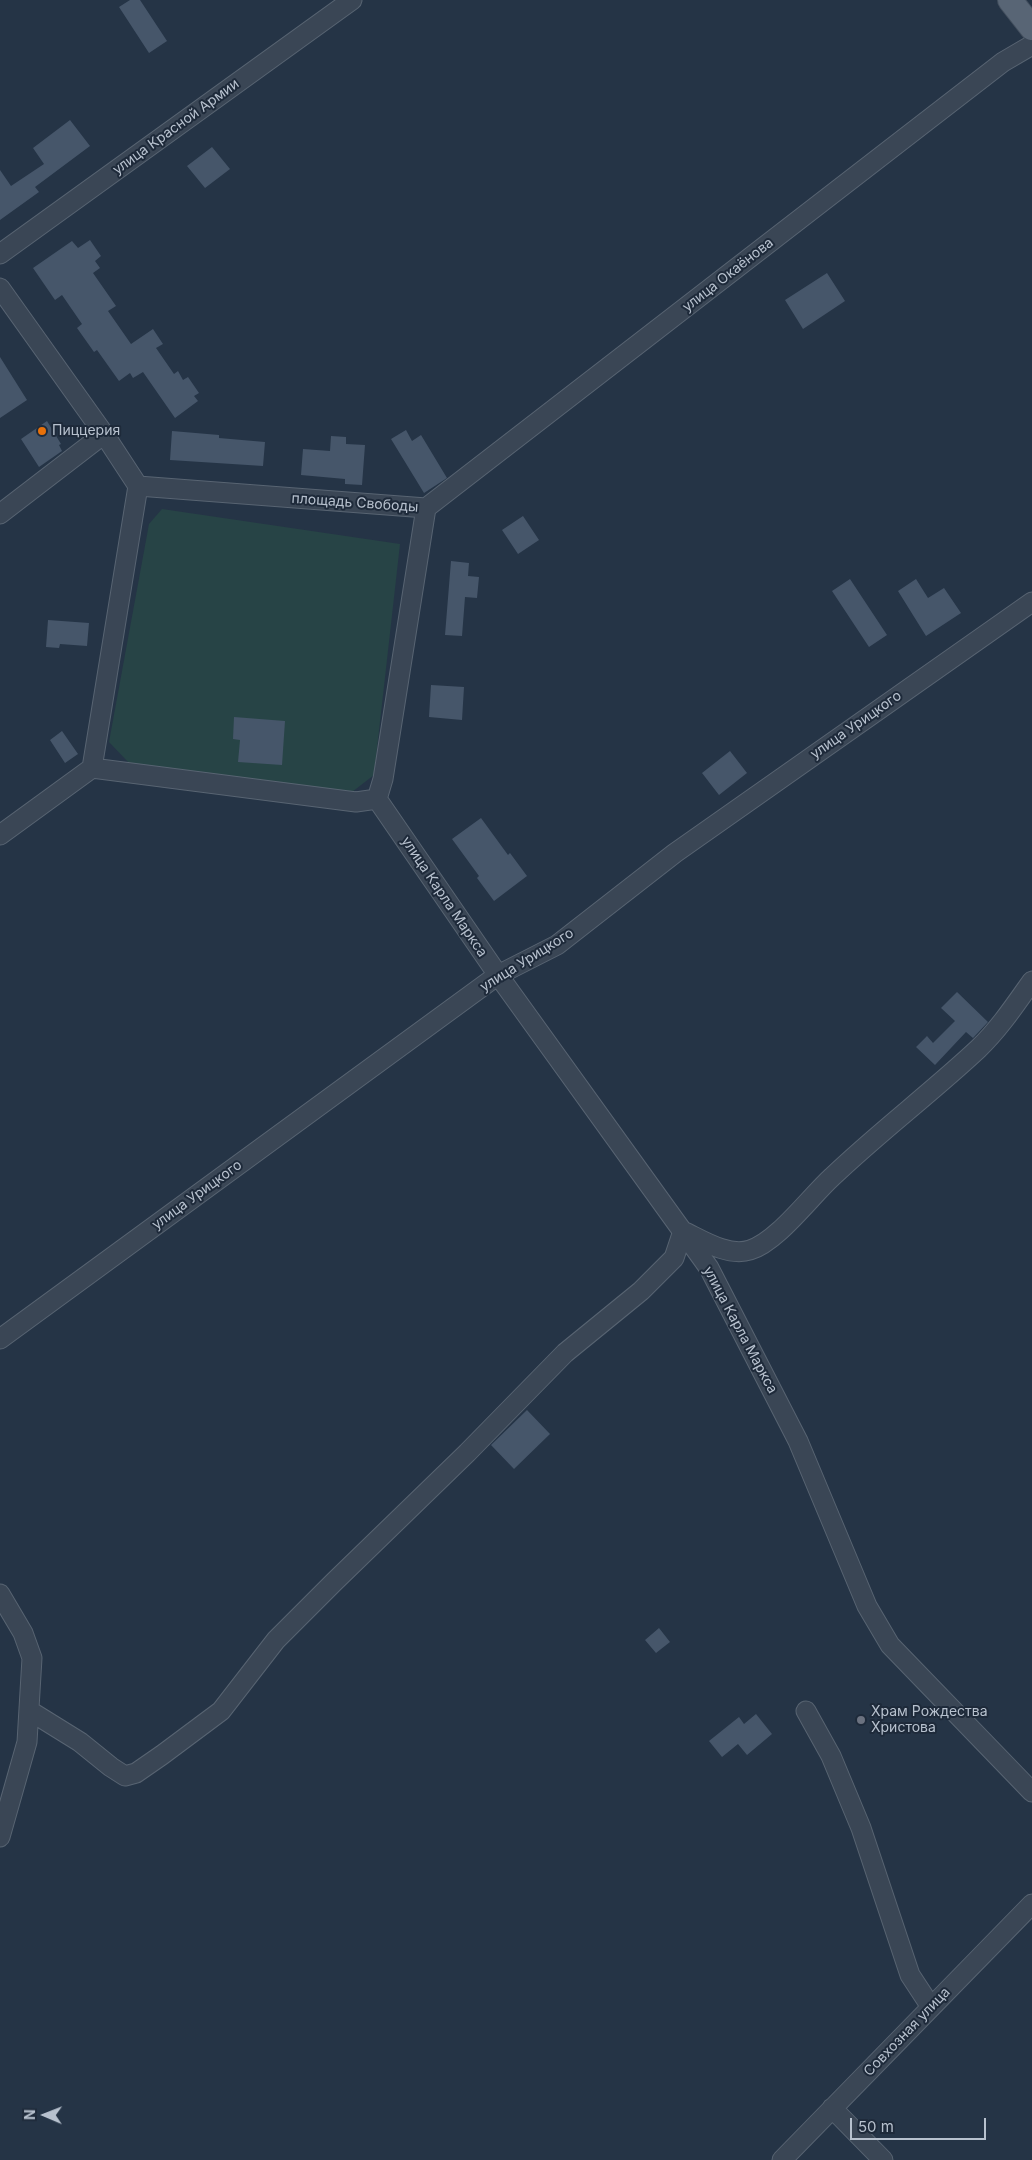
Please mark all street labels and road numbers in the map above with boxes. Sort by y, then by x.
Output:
street label: улица Красной Армии [110,75,242,179]
street label: улица Окаёнова [679,234,777,316]
street label: площадь Свободы [291,490,419,516]
street label: улица Урицкого [807,687,905,763]
street label: улица Карла Маркса [397,834,491,960]
street label: улица Урицкого [477,924,577,996]
street label: улица Урицкого [149,1157,245,1233]
street label: улица Карла Маркса [699,1263,781,1397]
street label: Совхозная улица [860,1984,954,2080]

